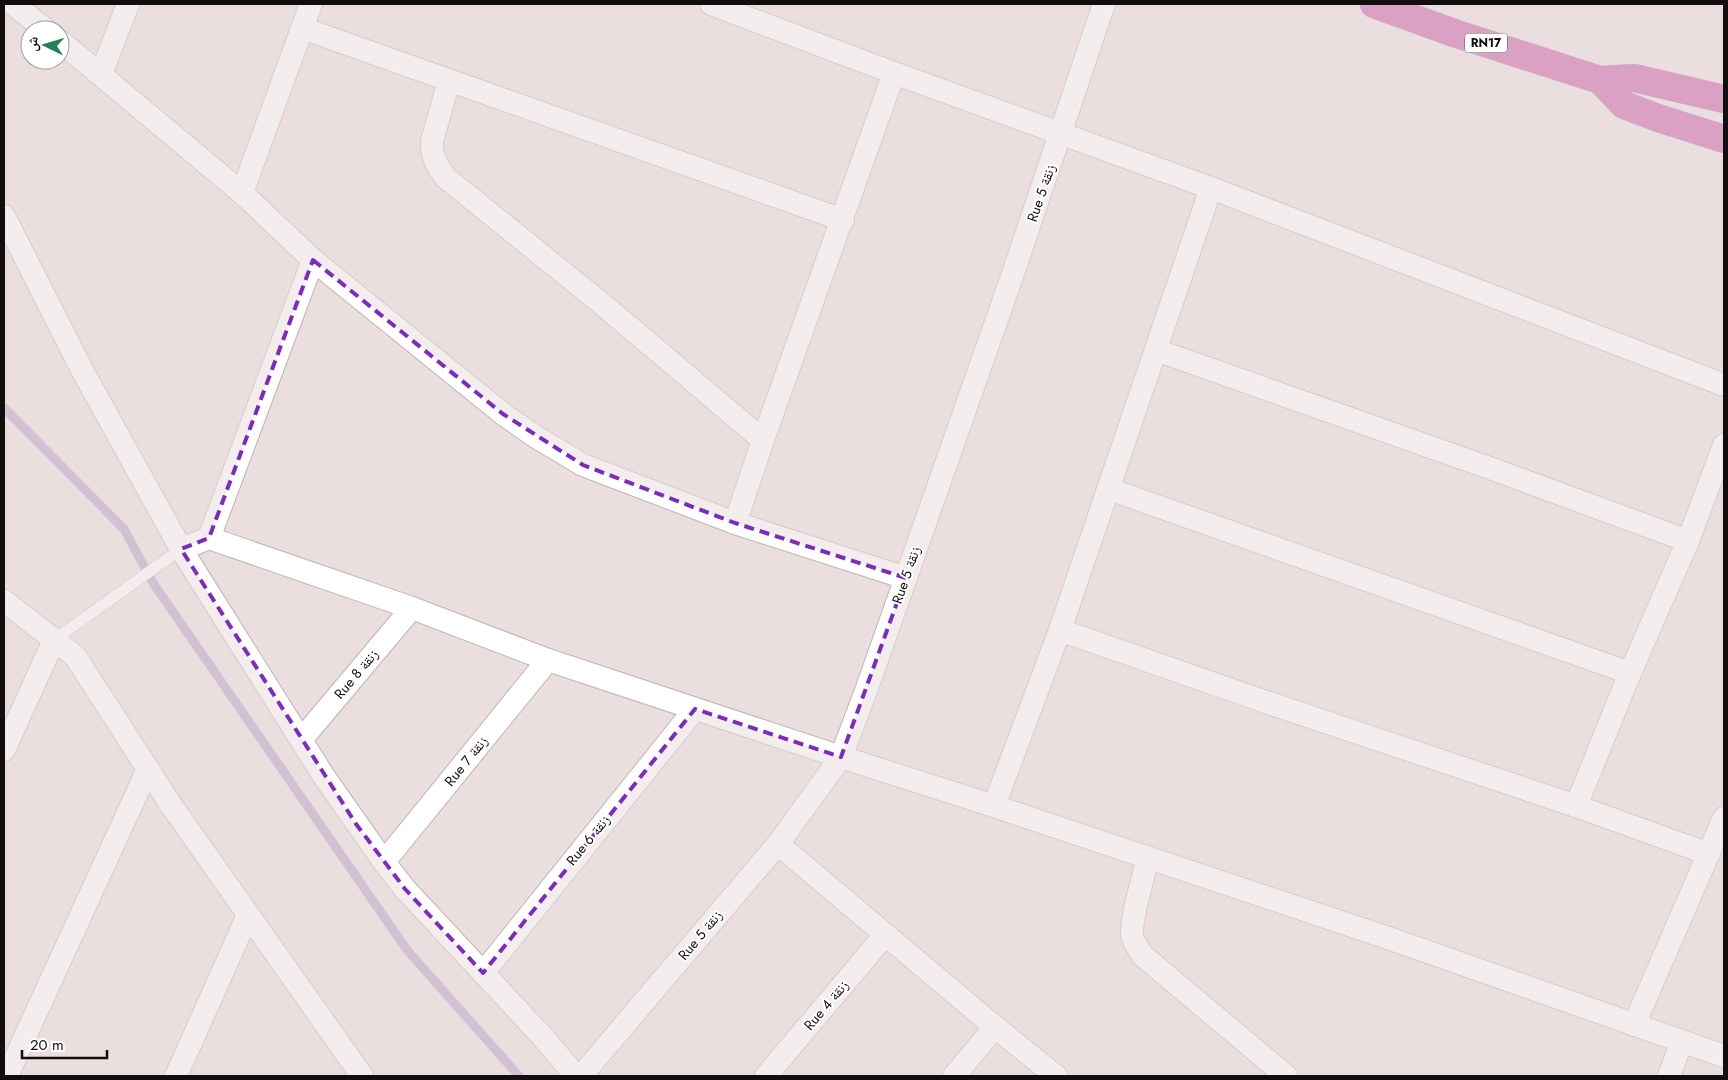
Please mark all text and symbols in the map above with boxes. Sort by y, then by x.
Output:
north arrow [20,20,70,70]
road number: RN17 [1465,34,1507,52]
text: ش [21,35,43,52]
street label: Rue 5 زنقة [1022,162,1060,224]
street label: Rue 5 زنقة [887,544,925,606]
street label: Rue 8 زنقة [329,645,383,703]
street label: Rue 7 زنقة [440,732,492,790]
street label: Rue 6 زنقة [561,810,615,870]
street label: Rue 5 زنقة [673,906,727,964]
street label: Rue 4 زنقة [799,976,853,1034]
scale bar [22,1028,108,1060]
text: 20 m [30,1034,64,1056]

